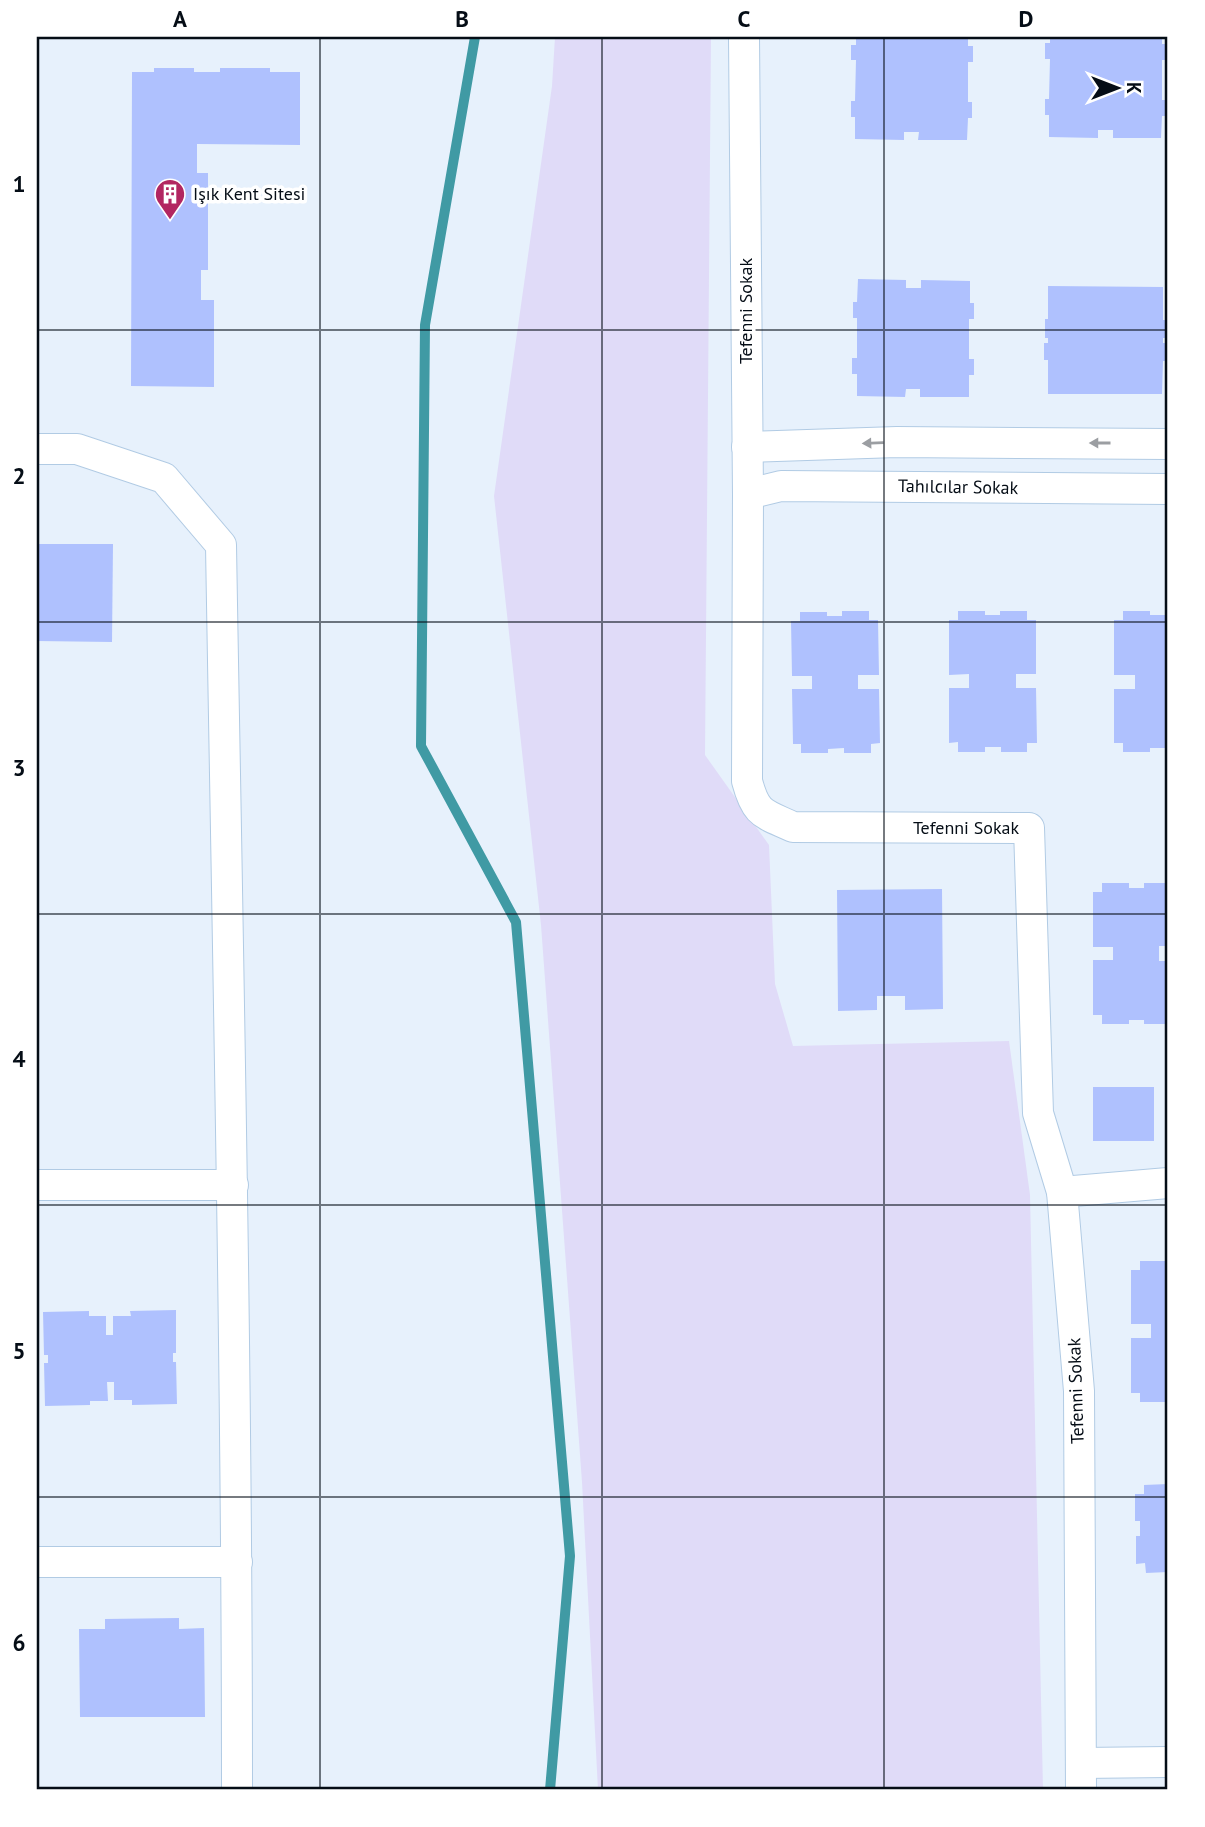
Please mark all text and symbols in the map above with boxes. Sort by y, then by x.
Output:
text: A [173,4,187,33]
text: B [455,4,469,33]
text: C [738,4,751,33]
text: D [1019,4,1033,33]
north arrow [1082,52,1152,122]
text: K [1122,82,1146,94]
text: 1 [12,169,26,198]
building icon: Işık Kent Sitesi [153,177,187,221]
place label: Işık Kent Sitesi [193,182,305,205]
street label: Tefenni Sokak [734,258,757,364]
one-way arrow [861,437,883,448]
one-way arrow [1089,438,1111,449]
text: 2 [12,461,26,490]
street label: Tahılcılar Sokak [898,474,1019,499]
text: 3 [12,753,26,782]
street label: Tefenni Sokak [913,816,1019,839]
text: 4 [12,1044,26,1073]
text: 5 [12,1336,26,1365]
street label: Tefenni Sokak [1062,1337,1089,1444]
text: 6 [12,1628,26,1657]

